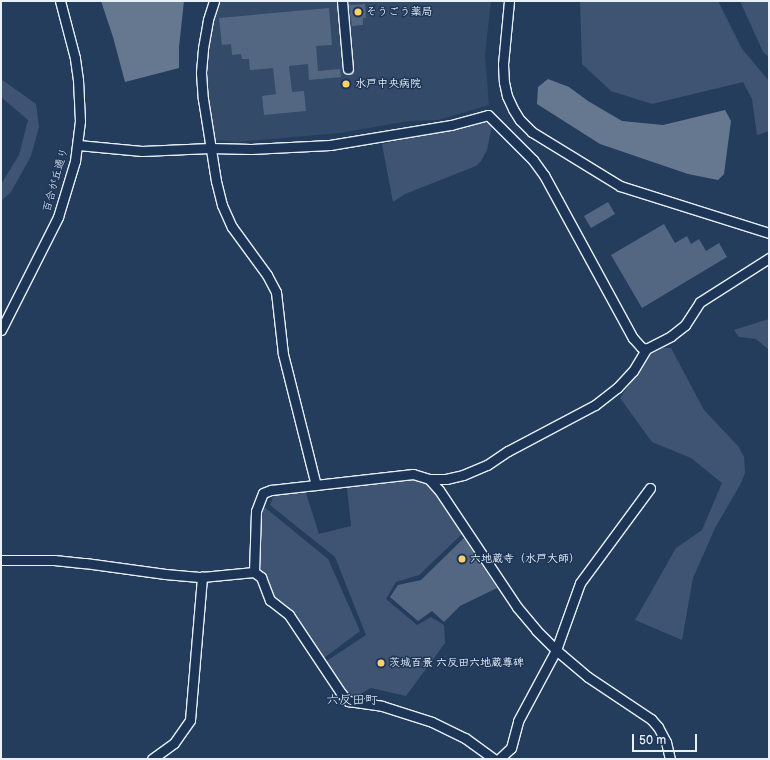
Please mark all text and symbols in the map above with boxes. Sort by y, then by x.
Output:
place label: そうごう薬局 [366,5,432,19]
marker: そうごう薬局 [353,7,363,17]
place label: 水戸中央病院 [355,77,421,91]
marker: 水戸中央病院 [340,78,352,90]
street label: 百合が丘通り [41,146,71,214]
place label: 六地蔵寺（水戸大師） [470,552,580,566]
marker: 六地蔵寺（水戸大師） [457,554,467,564]
place label: 茨城百景 六反田六地蔵尊碑 [389,656,524,670]
marker: 茨城百景 六反田六地蔵尊碑 [376,658,386,668]
district label: 六反田町 [326,692,378,708]
scale bar [634,726,699,752]
text: 50 m [639,733,666,748]

